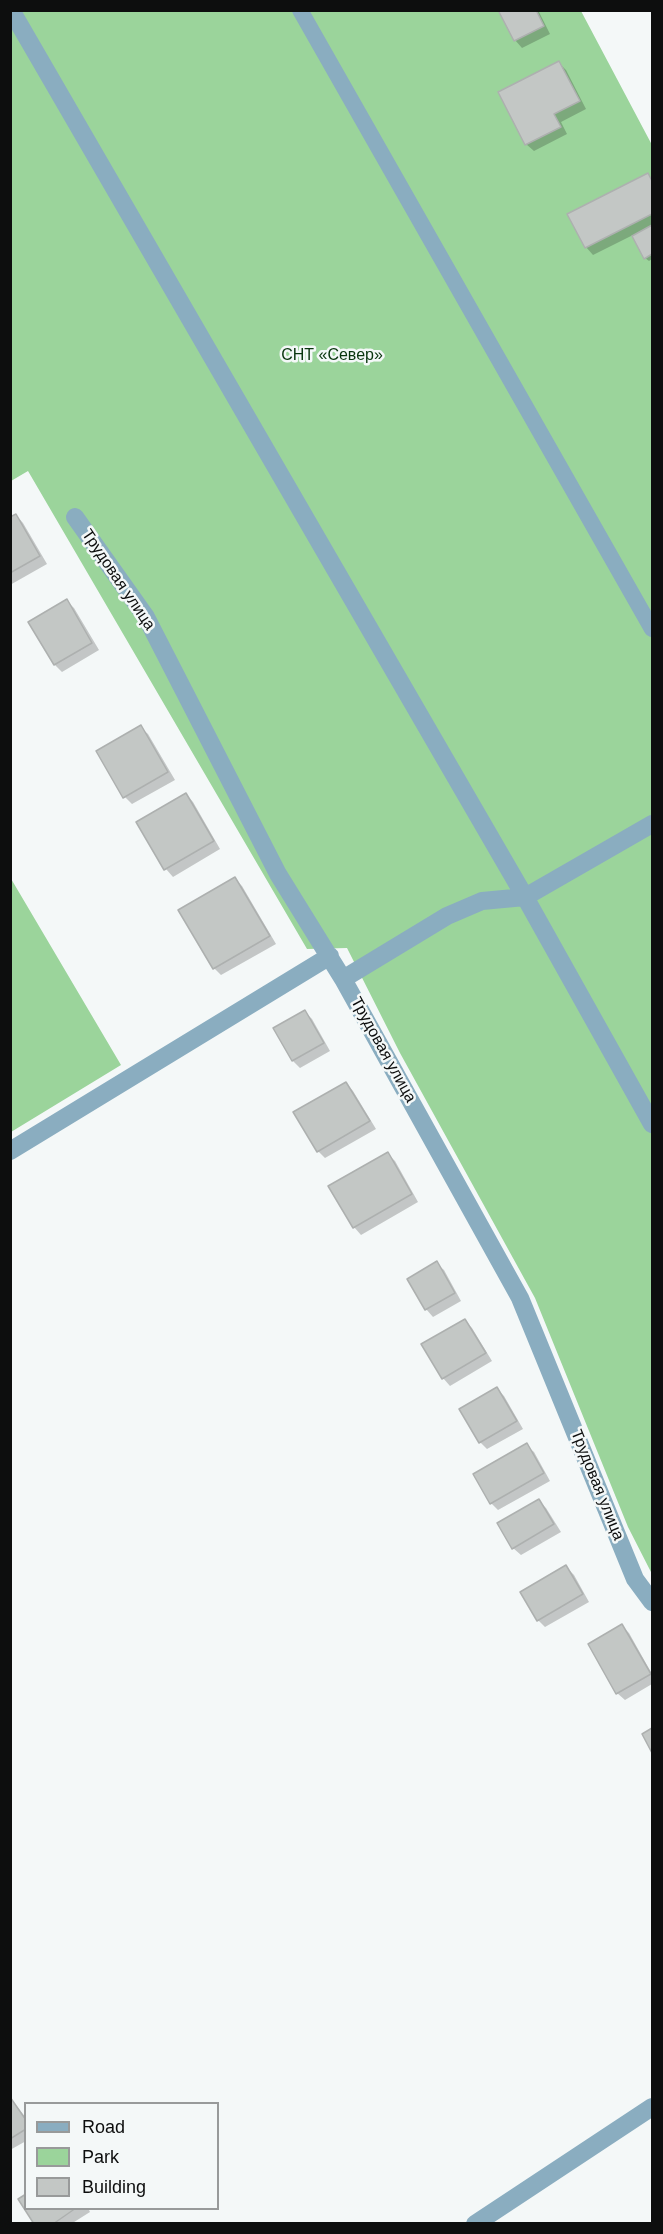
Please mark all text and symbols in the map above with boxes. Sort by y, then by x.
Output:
park label: СНТ «Север» [281,346,383,366]
street label: Трудовая улица [77,526,159,634]
street label: Трудовая улица [346,994,420,1106]
street label: Трудовая улица [566,1427,628,1543]
legend [24,2102,219,2210]
text: Road [82,2117,125,2137]
text: Park [82,2147,119,2167]
text: Building [82,2177,146,2197]

